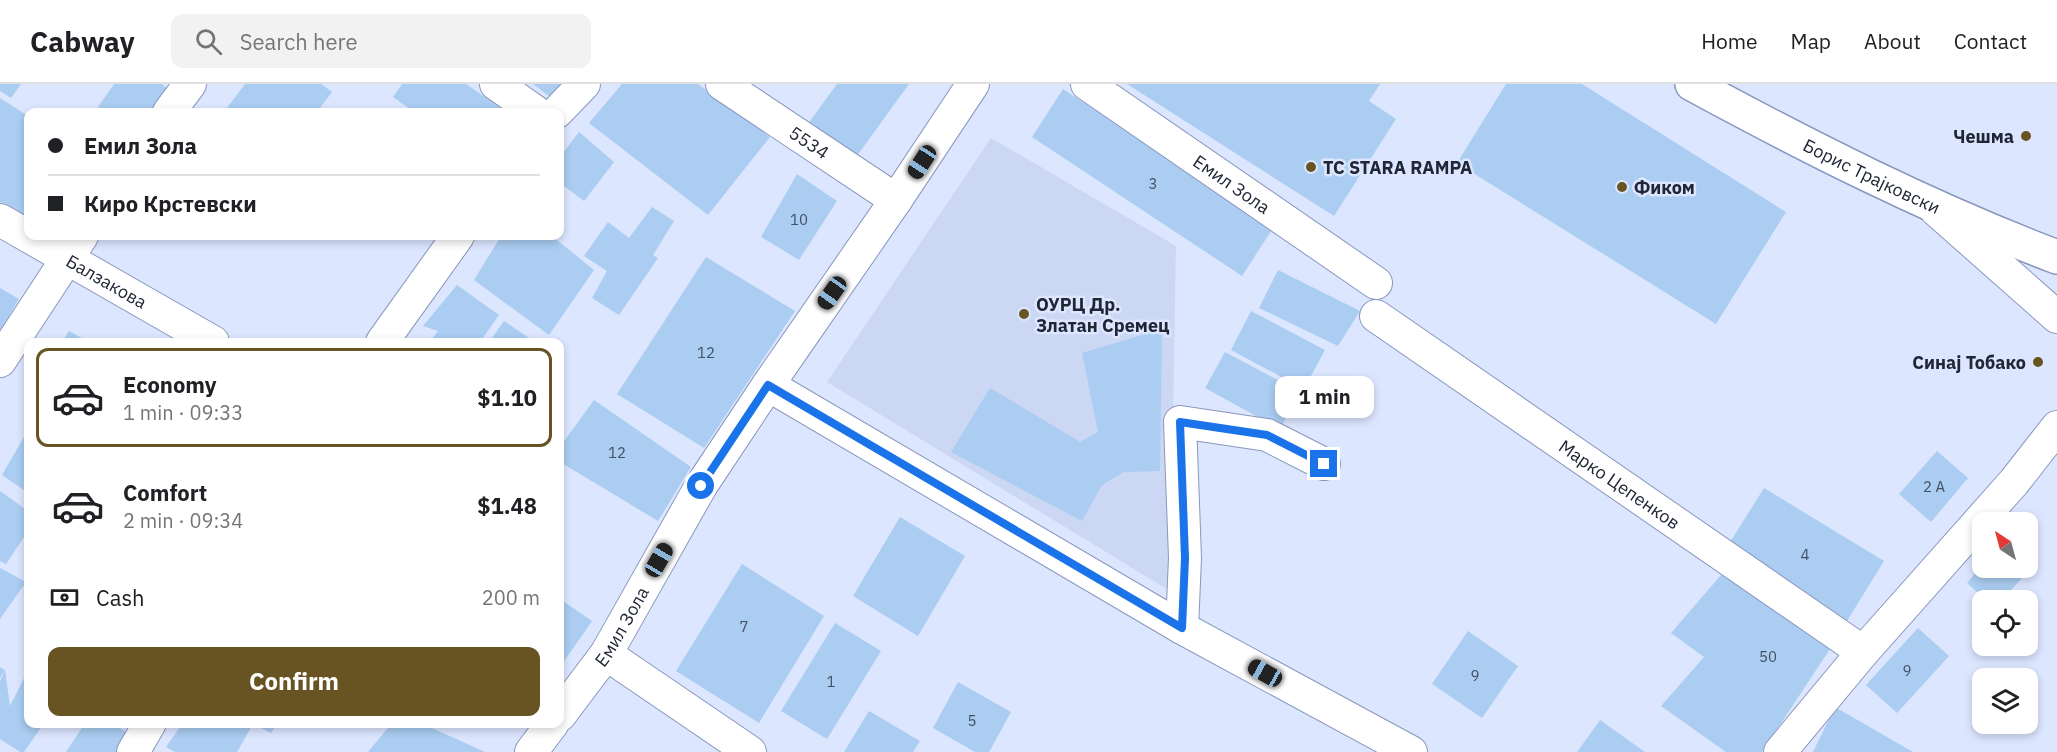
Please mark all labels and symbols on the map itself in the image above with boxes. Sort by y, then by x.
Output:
street label: 5534 [785,121,834,164]
place label: Чешма [1953,125,2014,148]
marker: Чешма [2019,129,2033,143]
street label: Борис Трајковски [1799,133,1944,219]
car [905,142,939,182]
street label: Емил Зола [1189,149,1275,219]
place label: TC STARA RAMPA [1323,156,1472,179]
marker: TC STARA RAMPA [1304,160,1318,174]
house number: 3 [1148,174,1158,193]
place label: Фиком [1634,176,1695,199]
marker: Фиком [1615,180,1629,194]
house number: 10 [790,210,808,229]
street label: Балзакова [62,249,152,313]
car [814,273,850,313]
place label: ОУРЦ Др. Златан Сремец [1036,293,1170,337]
marker: ОУРЦ Др. Златан Сремец [1017,307,1031,321]
house number: 12 [697,343,715,362]
place label: Синај Тобако [1912,351,2026,374]
marker: Синај Тобако [2031,355,2045,369]
callout: 1 min [1274,377,1374,419]
street label: Марко Цепенков [1555,434,1685,534]
house number: 12 [608,443,626,462]
route end [1310,450,1337,477]
route start [687,472,714,499]
house number: 2 А [1923,477,1945,496]
north arrow [1972,512,2038,578]
car [642,540,676,580]
house number: 4 [1800,545,1810,564]
street label: Емил Зола [589,582,654,671]
house number: 7 [739,617,749,636]
house number: 50 [1759,647,1777,666]
car [1245,656,1285,690]
house number: 9 [1902,661,1912,680]
house number: 9 [1470,666,1480,685]
house number: 1 [826,672,836,691]
house number: 5 [967,711,977,730]

